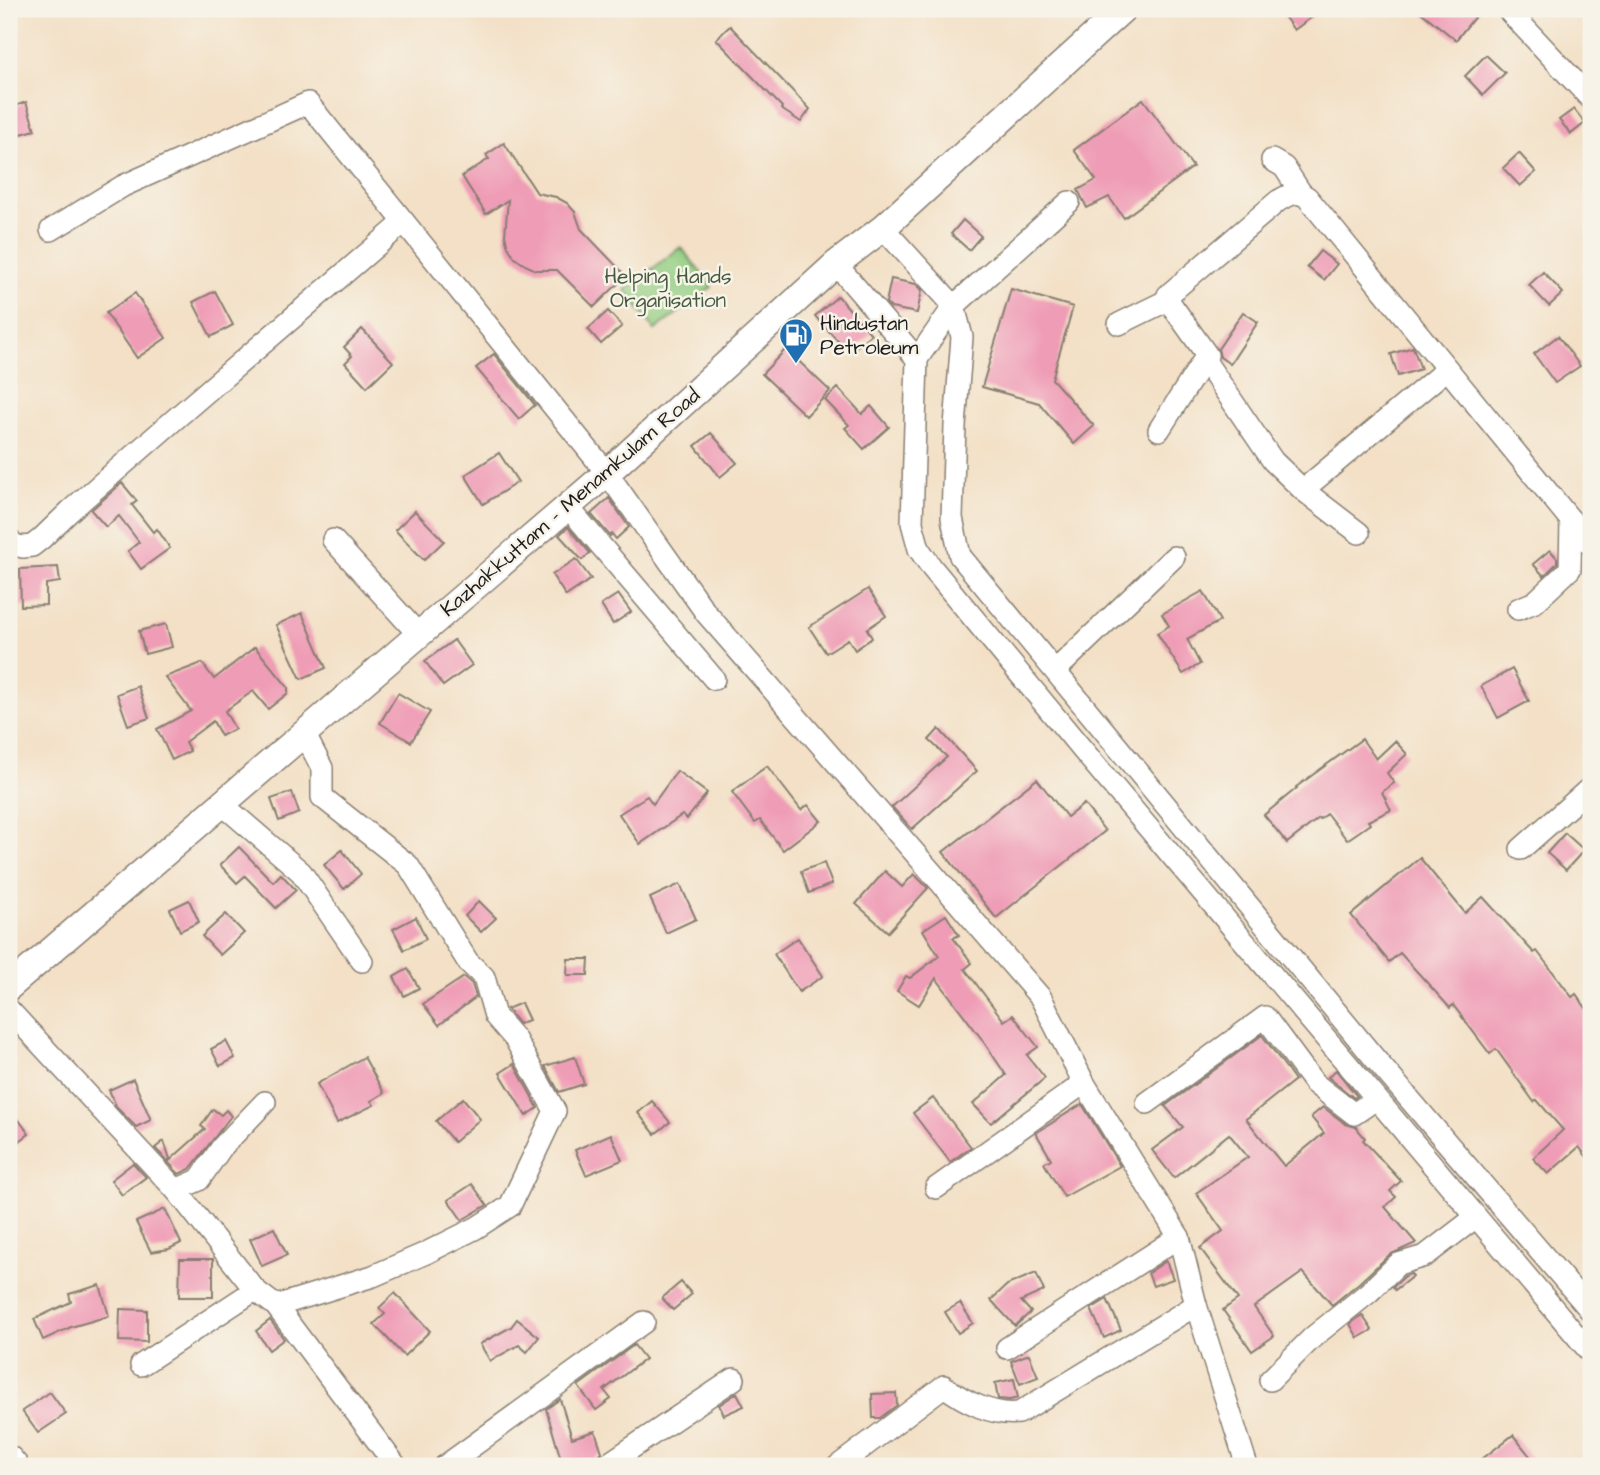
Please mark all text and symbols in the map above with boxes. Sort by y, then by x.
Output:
park label: Helping Hands Organisation [604,262,732,317]
place label: Hindustan Petroleum [820,309,919,362]
fuel station icon: Hindustan Petroleum [777,316,815,365]
street label: Kazhakkuttam - Menamkulam Road [434,381,707,623]

